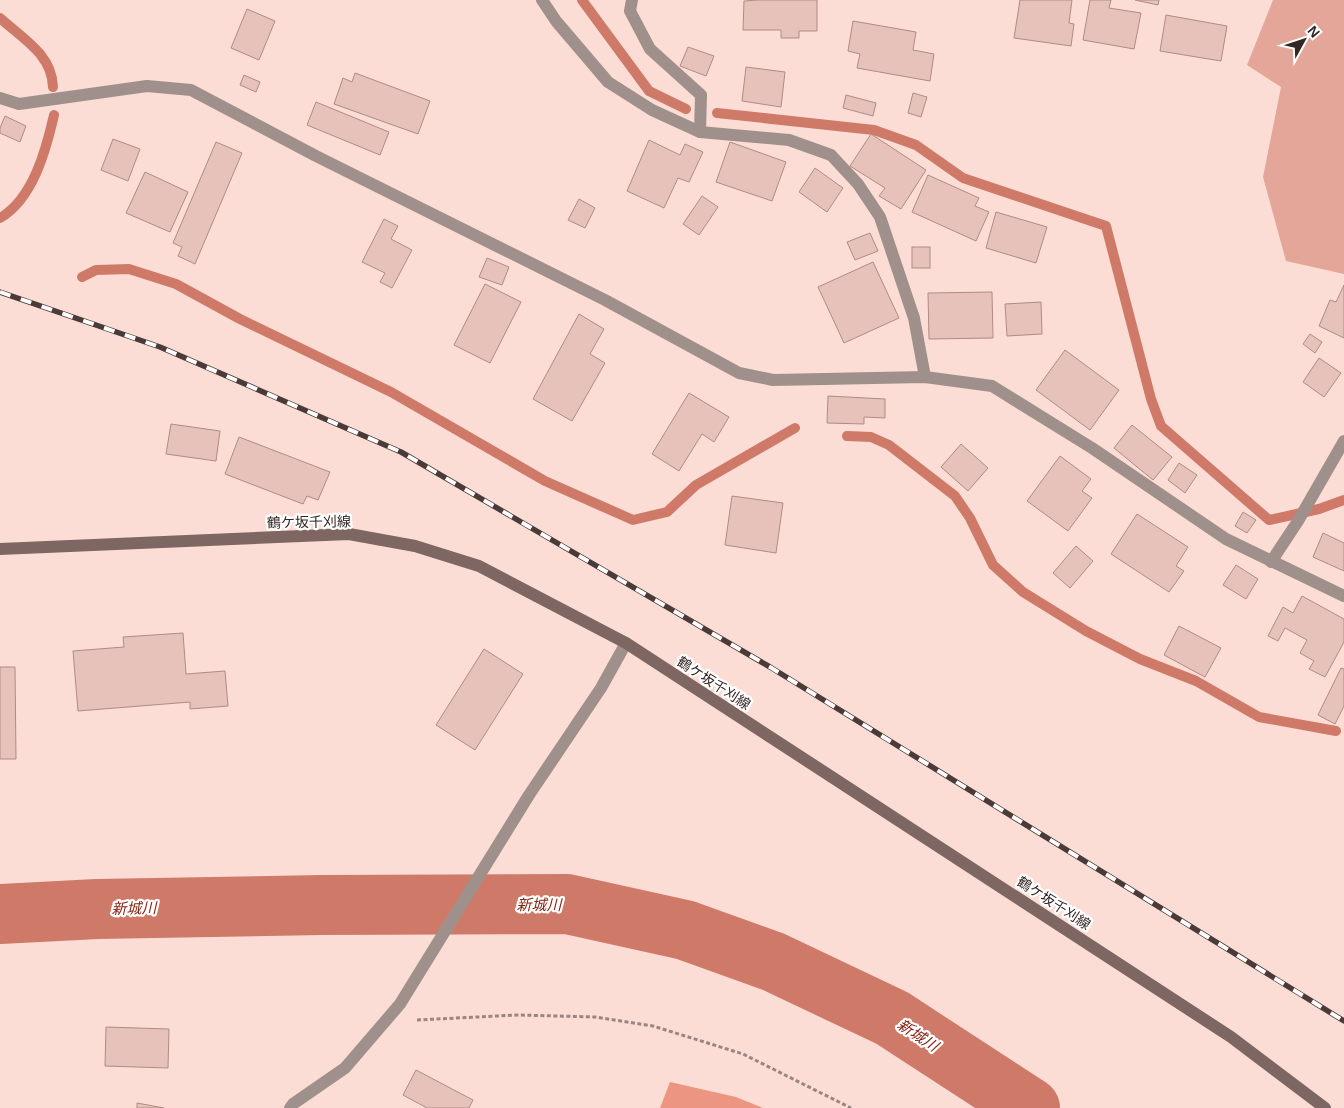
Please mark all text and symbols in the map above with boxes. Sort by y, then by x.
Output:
north arrow [1279,15,1329,65]
text: N [1305,23,1323,41]
street label: 鶴ケ坂千刈線 [267,513,351,531]
street label: 鶴ケ坂千刈線 [674,653,754,713]
street label: 鶴ケ坂千刈線 [1014,873,1094,933]
water label: 新城川 [516,896,563,913]
water label: 新城川 [111,899,159,917]
water label: 新城川 [894,1016,943,1055]

